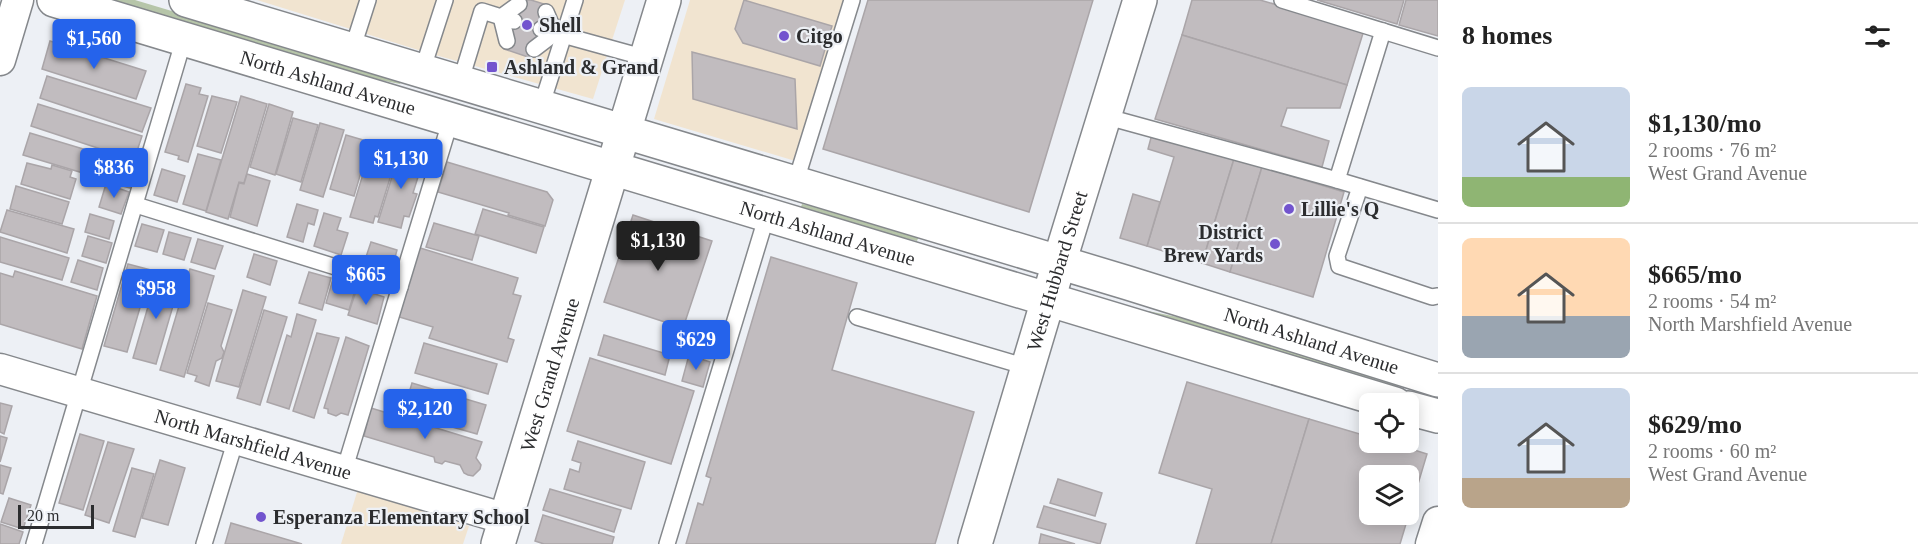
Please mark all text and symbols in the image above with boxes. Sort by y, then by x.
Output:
place label: Shell [539,14,582,36]
marker: Shell [520,18,534,32]
pin: $1,560 [45,19,143,70]
icon: filters [1861,20,1894,53]
text: 8 homes [1462,21,1552,50]
place label: Citgo [796,25,843,48]
text: $1,560 [67,27,122,49]
marker: Citgo [777,29,791,43]
street label: North Ashland Avenue [238,46,418,119]
place label: Ashland & Grand [504,56,659,78]
marker: Ashland & Grand [485,60,499,74]
text: $1,130/mo [1648,109,1761,138]
icon: home [1510,111,1582,183]
pin: $1,130 [352,139,450,190]
text: 2 rooms · 76 m² [1648,139,1776,161]
text: $1,130 [374,147,429,169]
pin: $836 [78,148,150,199]
text: $836 [94,156,134,178]
text: West Grand Avenue [1648,162,1807,184]
street label: West Hubbard Street [1022,188,1092,354]
street label: North Ashland Avenue [737,196,918,270]
place label: Lillie's Q [1301,198,1379,220]
marker: Lillie's Q [1282,202,1296,216]
pin: $1,130 [609,221,707,272]
place label: District Brew Yards [1164,221,1263,266]
text: $1,130 [631,229,686,251]
marker: District Brew Yards [1268,237,1282,251]
pin: $665 [330,255,402,306]
text: $665/mo [1648,260,1742,289]
icon: home [1510,262,1582,334]
text: $665 [346,263,386,285]
pin: $958 [120,269,192,320]
text: $958 [136,277,176,299]
text: 2 rooms · 54 m² [1648,290,1776,312]
street label: West Grand Avenue [516,295,583,454]
street label: North Ashland Avenue [1222,303,1402,378]
text: North Marshfield Avenue [1648,313,1852,335]
pin: $629 [660,320,732,371]
text: $629 [676,328,716,350]
pin: $2,120 [376,389,474,440]
map controls [1359,393,1419,525]
button: locate [1359,393,1419,453]
text: $2,120 [398,397,453,419]
street label: North Marshfield Avenue [152,404,354,484]
text: $629/mo [1648,410,1742,439]
icon: home [1510,412,1582,484]
text: 2 rooms · 60 m² [1648,440,1776,462]
text: West Grand Avenue [1648,463,1807,485]
button: layers [1359,465,1419,525]
scale bar [18,502,94,530]
place label: Esperanza Elementary School [273,506,530,529]
text: 20 m [27,507,59,524]
marker: Esperanza Elementary School [254,510,268,524]

